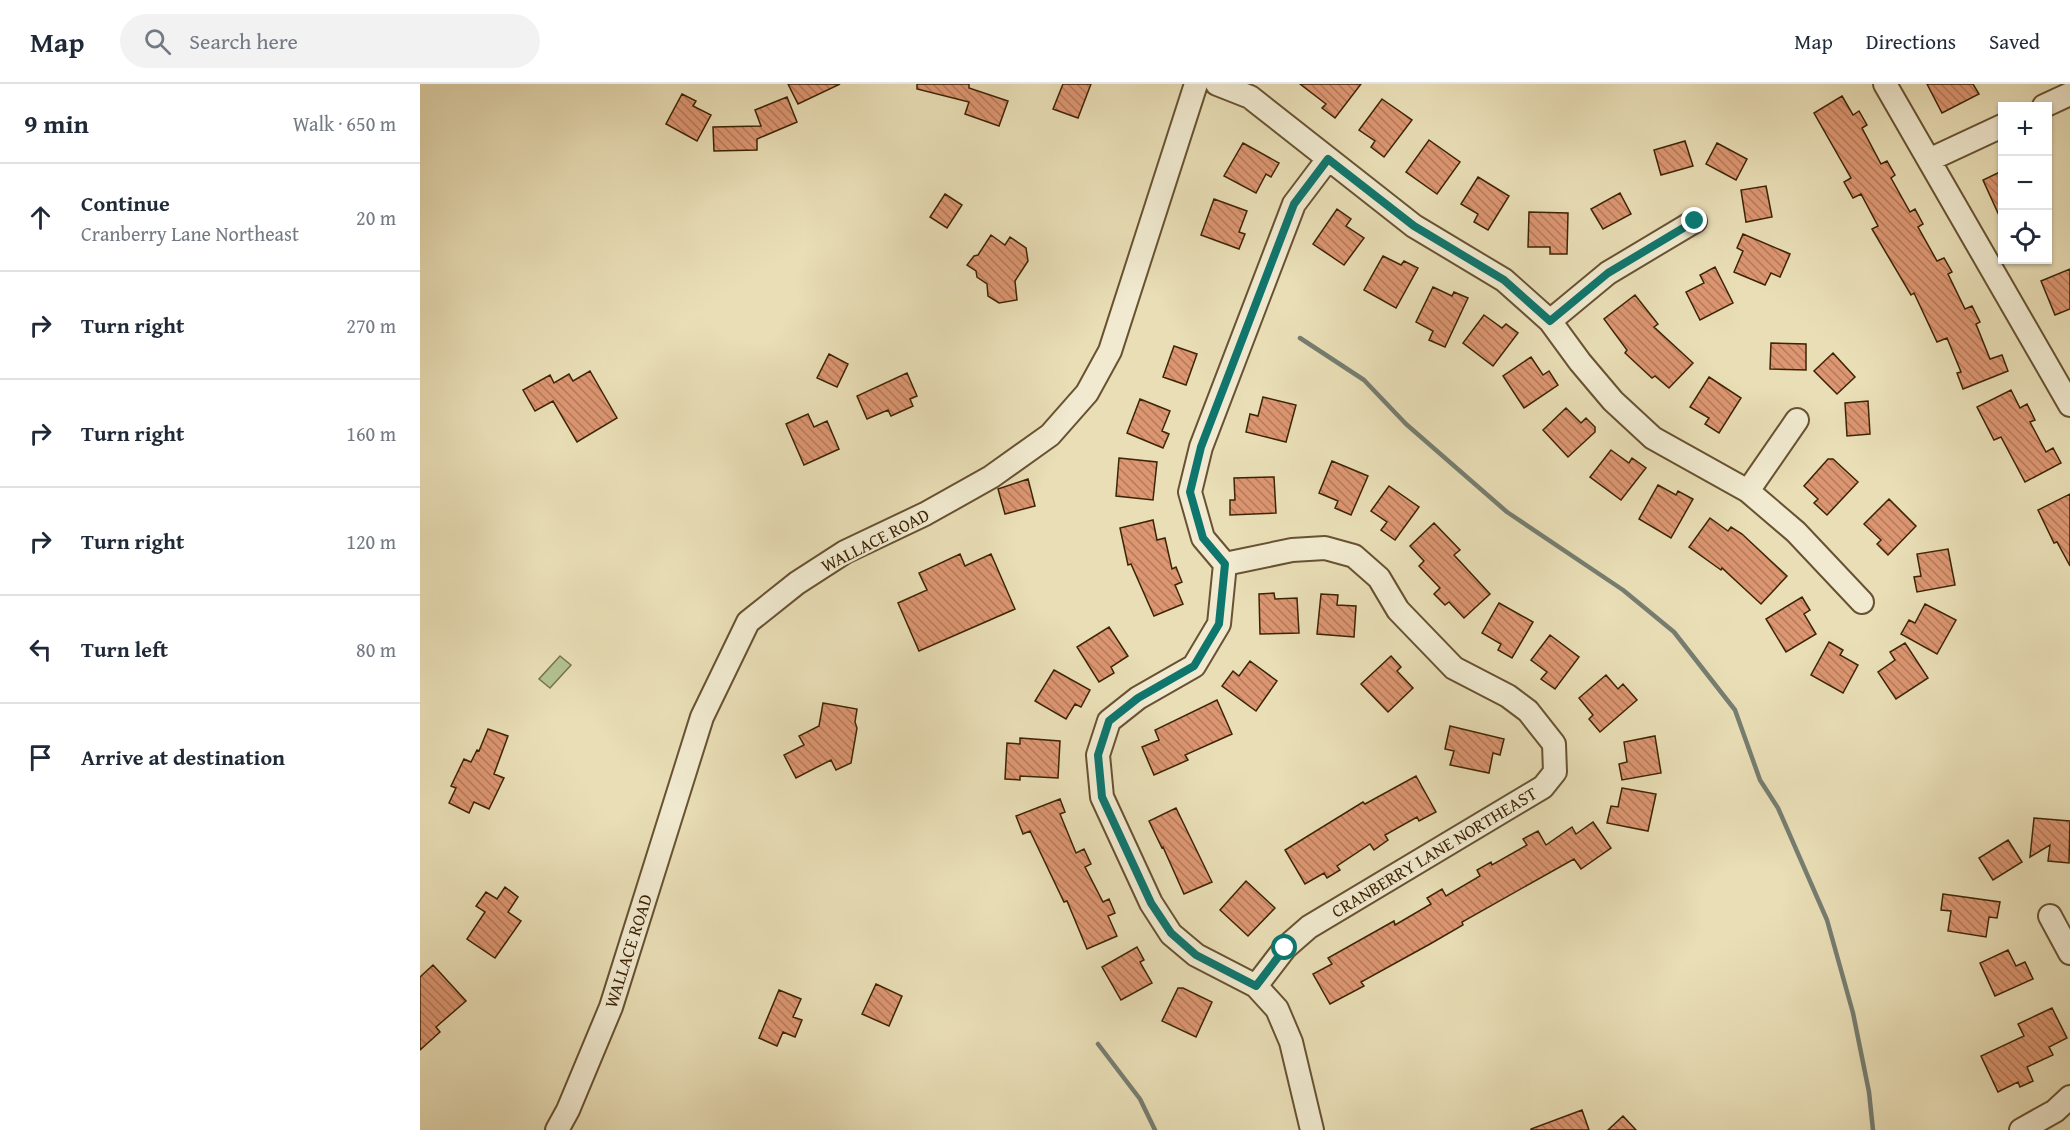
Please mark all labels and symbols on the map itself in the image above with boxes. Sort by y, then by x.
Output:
route end [1681,207,1707,233]
street label: WALLACE ROAD [816,501,934,579]
street label: CRANBERRY LANE NORTHEAST [1326,780,1542,924]
street label: WALLACE ROAD [597,890,659,1012]
route start [1271,934,1297,960]

